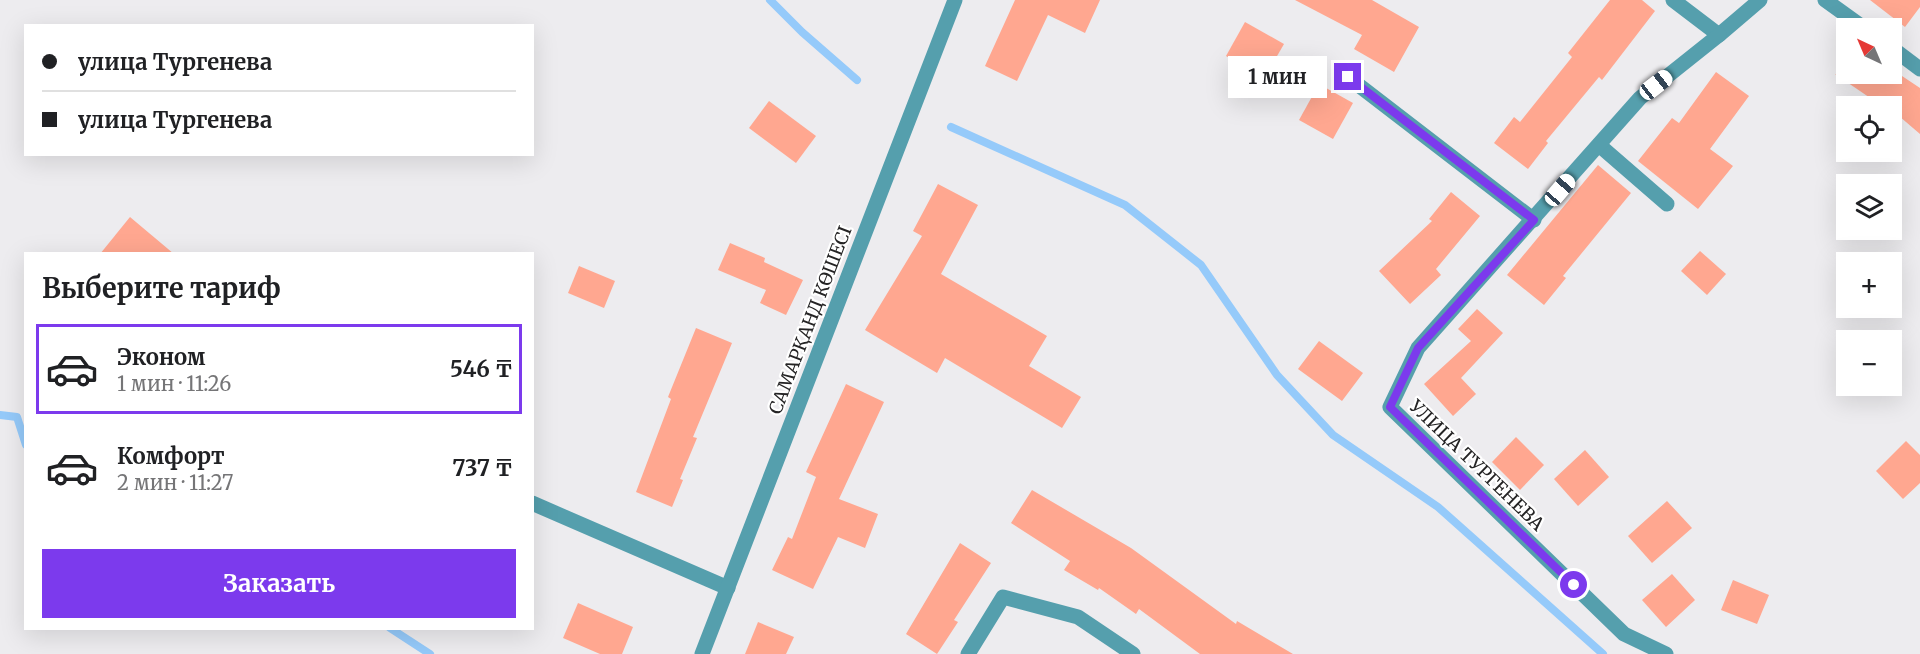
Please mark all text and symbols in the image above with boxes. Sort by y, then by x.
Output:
north arrow [1836,18,1902,84]
map controls [1836,18,1902,396]
text: улица Тургенева [78,48,272,76]
callout: 1 мин [1228,56,1327,98]
route end [1334,63,1361,90]
text: 1 мин [1248,64,1307,89]
car [1636,67,1676,103]
button: locate [1836,96,1902,162]
text: улица Тургенева [78,106,272,134]
car [1541,171,1579,209]
button: layers [1836,174,1902,240]
street label: САМАРҚАНД КӨШЕСІ [764,223,856,417]
button: + [1836,252,1902,318]
text: Выберите тариф [42,271,281,305]
button: − [1836,330,1902,396]
icon: car [45,342,99,396]
text: Эконом [117,343,205,371]
text: 546 ₸ [450,355,513,383]
text: 1 мин · 11:26 [117,371,231,396]
street label: УЛИЦА ТУРГЕНЕВА [1404,394,1549,536]
icon: car [45,441,99,495]
text: Комфорт [117,442,225,470]
text: 737 ₸ [452,454,513,482]
text: 2 мин · 11:27 [117,470,233,495]
button: Заказать [42,549,516,618]
route start [1560,571,1587,598]

